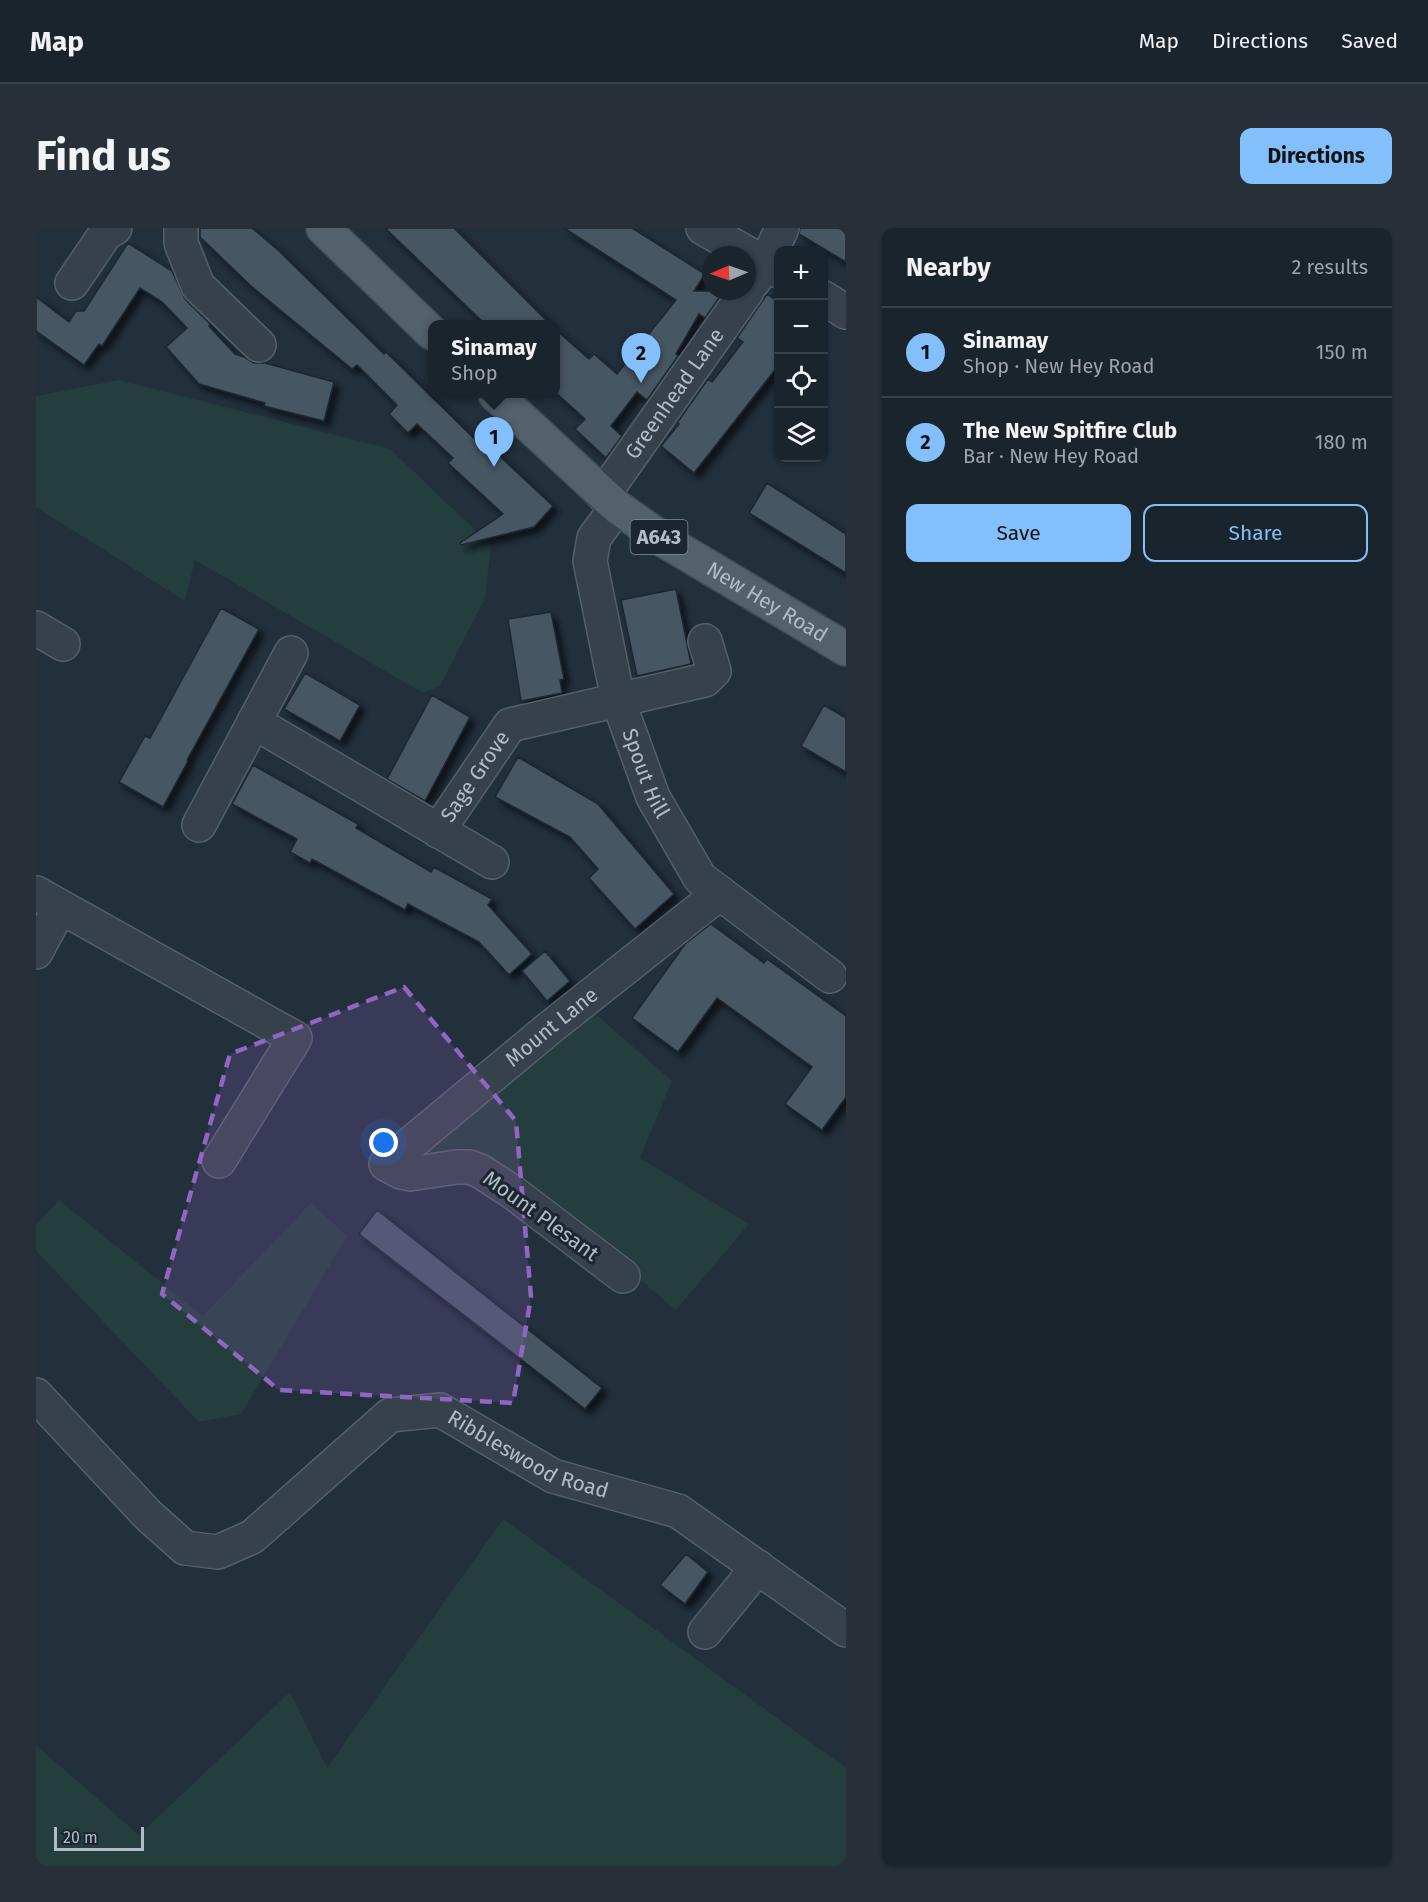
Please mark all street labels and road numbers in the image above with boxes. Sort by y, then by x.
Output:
street label: Greenhead Lane [619,323,730,464]
road number: A643 [630,520,688,554]
street label: New Hey Road [702,556,832,648]
street label: Spout Hill [616,725,675,823]
street label: Sage Grove [435,726,515,827]
street label: Mount Lane [500,982,603,1072]
street label: Mount Plesant [478,1165,604,1267]
street label: Ribbleswood Road [443,1404,611,1504]

